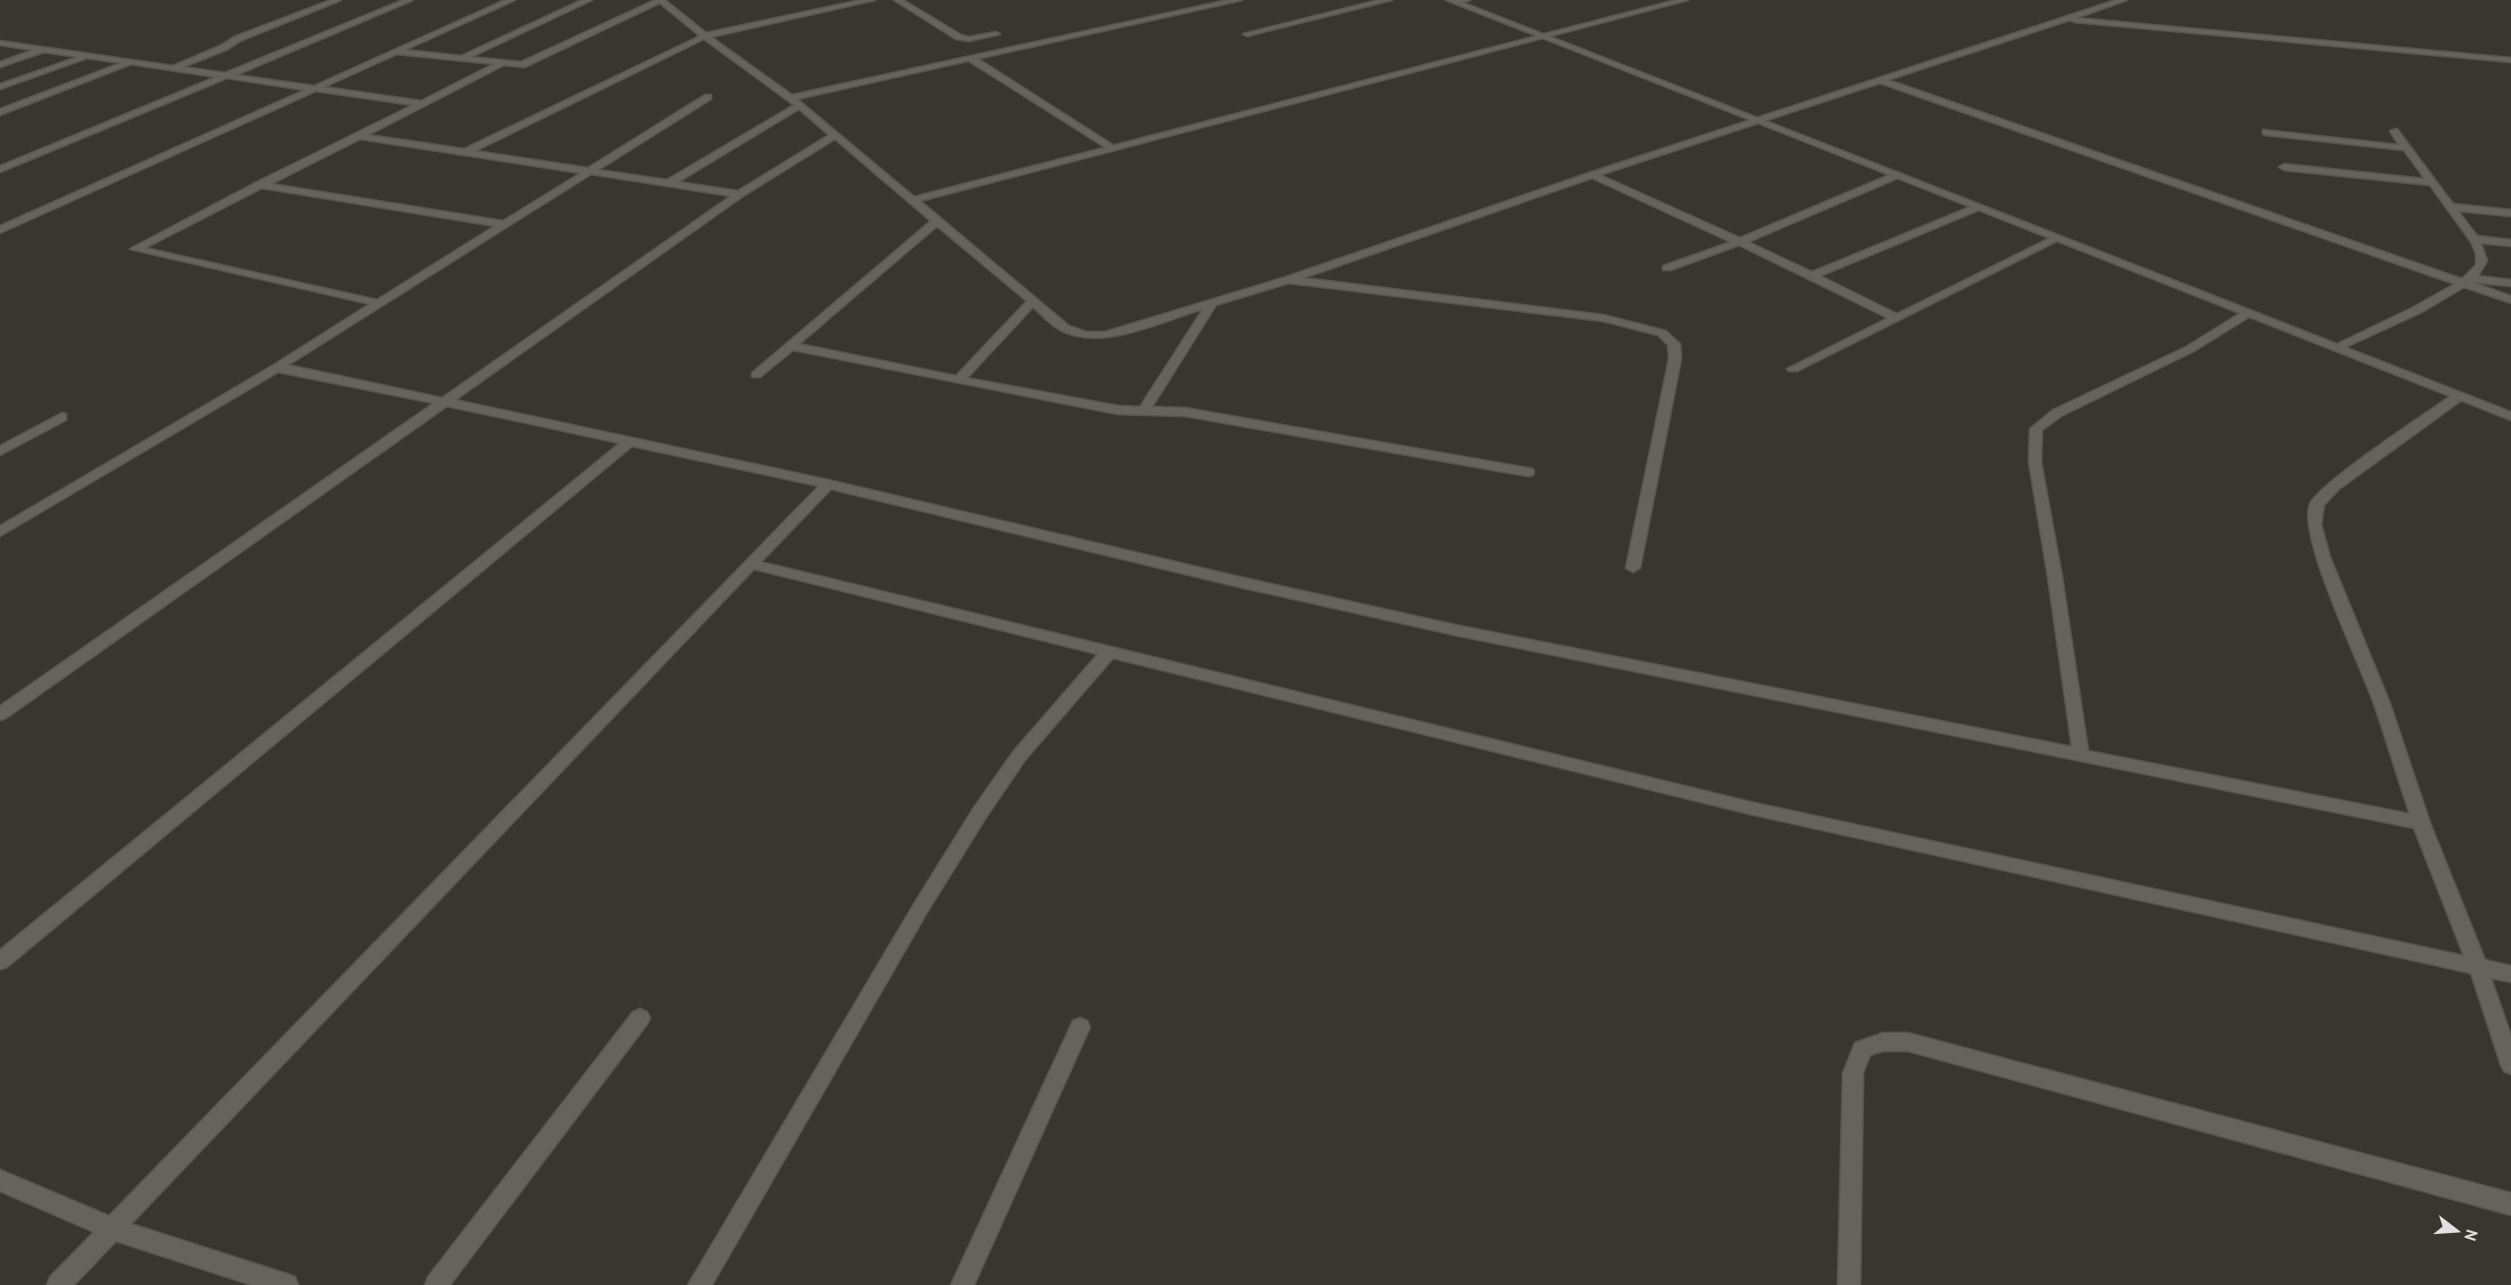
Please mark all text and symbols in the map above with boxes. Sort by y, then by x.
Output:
north arrow [2427,1201,2487,1261]
text: N [2460,1227,2482,1243]

